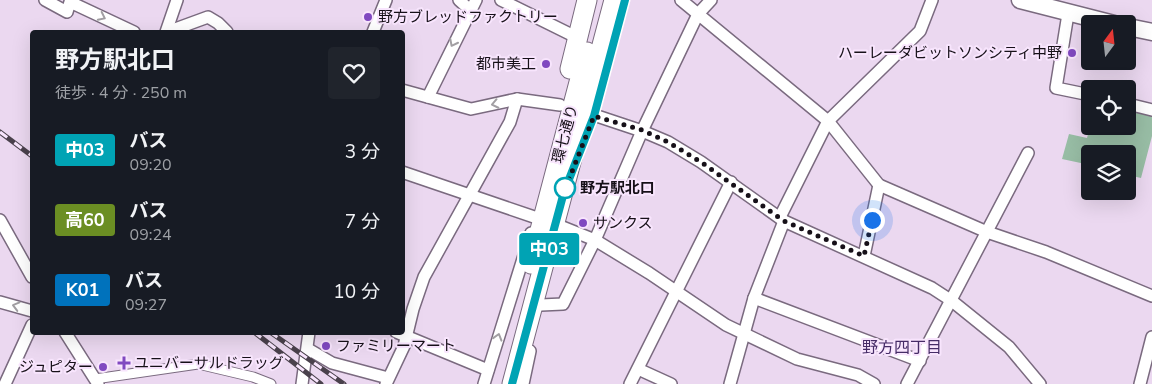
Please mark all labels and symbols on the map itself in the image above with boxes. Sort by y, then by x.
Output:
place label: 野方ブレッドファクトリー [378,7,558,27]
one-way arrow [97,11,106,21]
marker: 野方ブレッドファクトリー [362,11,374,23]
north arrow [1081,15,1136,70]
one-way arrow [449,38,459,47]
place label: ハーレーダビットソンシティ中野 [838,43,1062,63]
marker: ハーレーダビットソンシティ中野 [1066,47,1078,59]
place label: 都市美工 [476,54,536,74]
marker: 都市美工 [540,58,552,70]
one-way arrow [491,98,500,109]
street label: 環七通り [548,102,582,166]
marker: 野方駅北口 [554,177,576,199]
place label: 野方駅北口 [580,178,655,198]
your location [860,208,885,233]
place label: サンクス [593,213,653,233]
marker: サンクス [577,217,589,229]
line badge: 中03 [520,233,578,265]
one-way arrow [13,302,21,312]
one-way arrow [492,334,502,342]
place label: ファミリーマート [336,336,456,356]
district label: 野方四丁目 [862,337,942,359]
marker: ファミリーマート [320,340,332,352]
place label: ユニバーサルドラッグ [134,353,284,373]
place label: ジュピター [19,357,93,377]
marker: ユニバーサルドラッグ [118,357,130,369]
marker: ジュピター [97,361,109,373]

